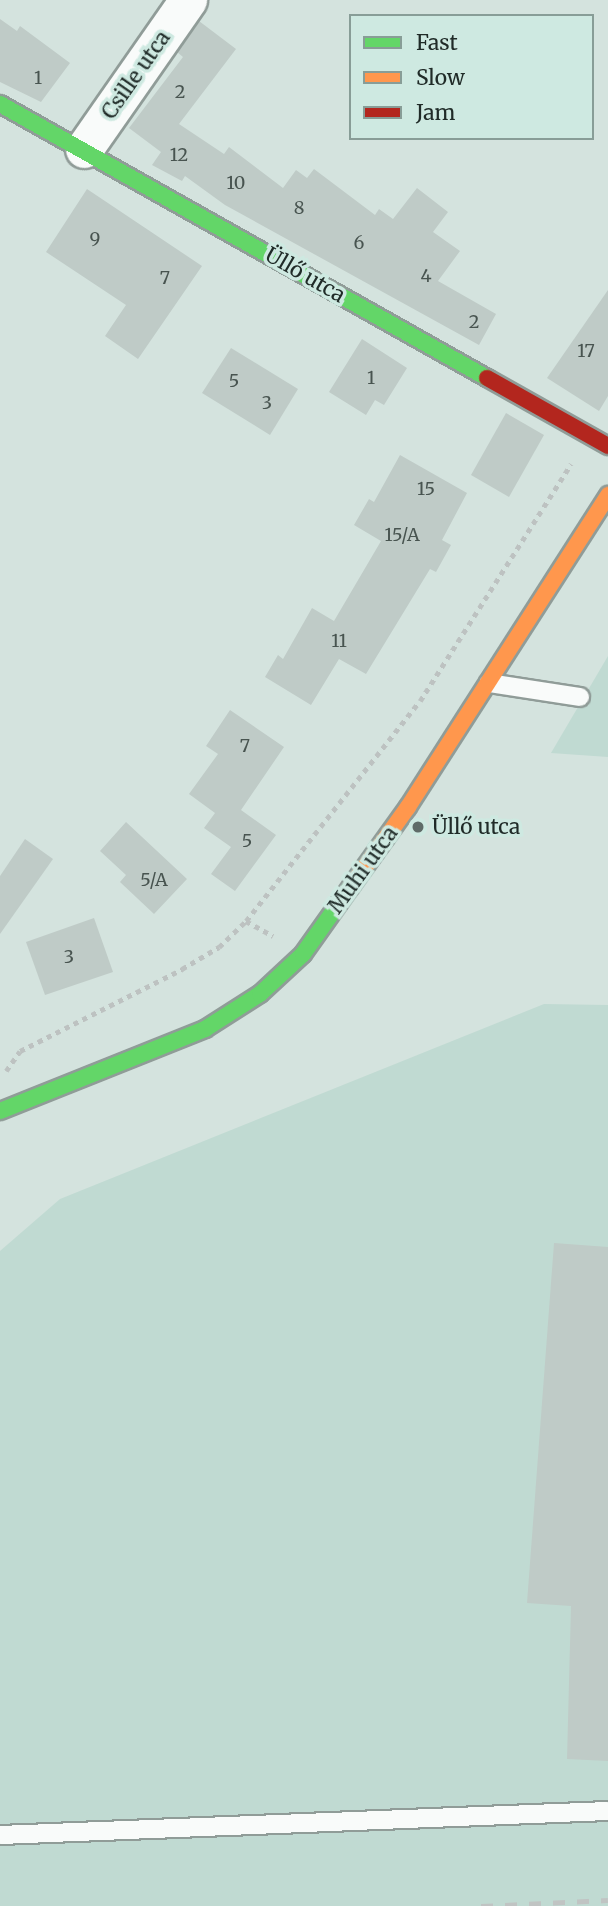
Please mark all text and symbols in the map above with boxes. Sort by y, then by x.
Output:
legend [349,14,594,140]
street label: Csille utca [96,26,176,124]
text: Fast [416,29,458,56]
text: Slow [416,64,465,91]
house number: 1 [34,67,42,89]
house number: 2 [175,81,185,103]
text: Jam [416,99,455,126]
house number: 12 [170,144,188,166]
house number: 10 [227,172,245,194]
house number: 8 [294,197,304,219]
house number: 9 [90,228,100,250]
house number: 6 [354,232,364,254]
street label: Üllő utca [261,242,349,308]
house number: 4 [420,265,432,287]
house number: 7 [160,267,170,289]
house number: 2 [469,311,479,333]
house number: 17 [577,340,595,362]
house number: 1 [367,367,375,389]
house number: 5 [229,370,239,392]
house number: 3 [262,392,272,414]
house number: 15 [417,478,435,500]
house number: 15/A [384,524,420,546]
house number: 11 [331,630,347,652]
house number: 7 [240,735,250,757]
place label: Üllő utca [432,814,520,840]
marker: Üllő utca [410,819,426,835]
street label: Muhi utca [323,822,403,918]
house number: 5 [242,830,252,852]
house number: 5/A [140,869,168,891]
house number: 3 [64,946,74,968]

